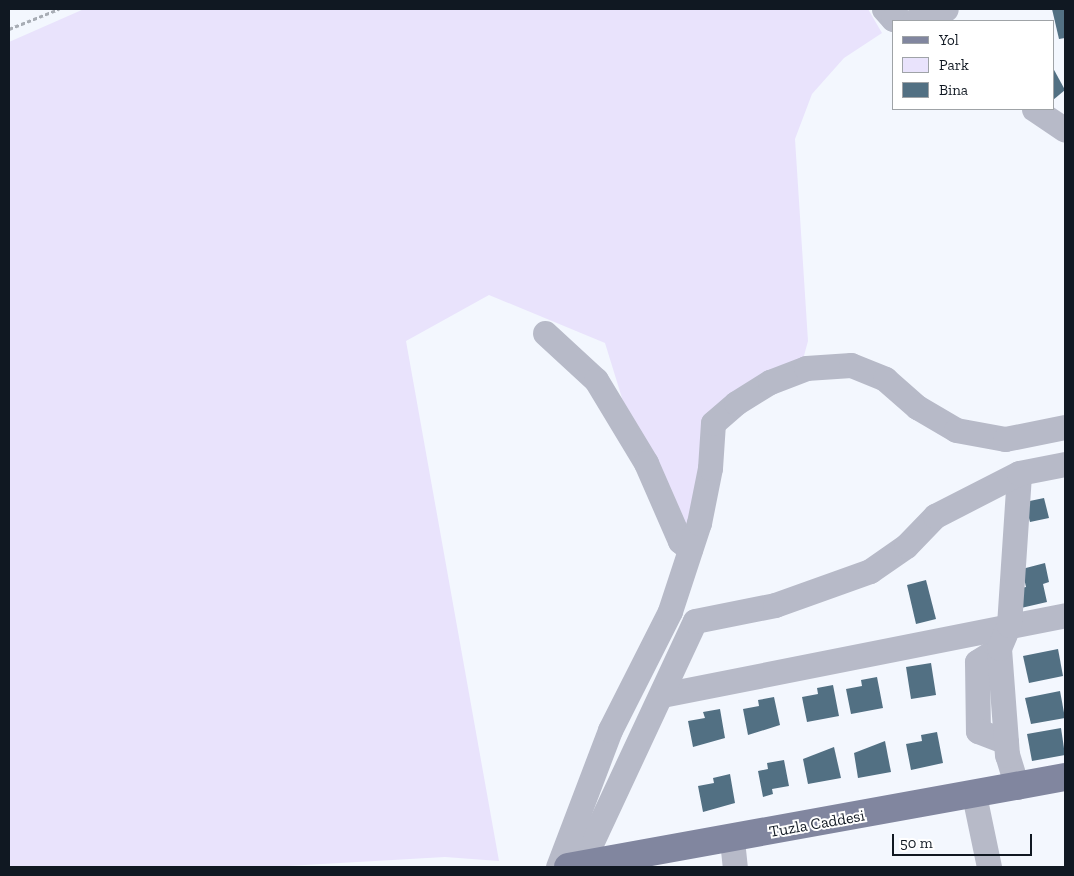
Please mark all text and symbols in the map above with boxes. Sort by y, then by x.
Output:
legend [892,20,1054,110]
text: Yol [939,31,959,49]
text: Park [939,56,969,74]
text: Bina [939,81,968,99]
street label: Tuzla Caddesi [768,806,866,842]
scale bar [894,824,1034,856]
text: 50 m [900,834,933,852]

